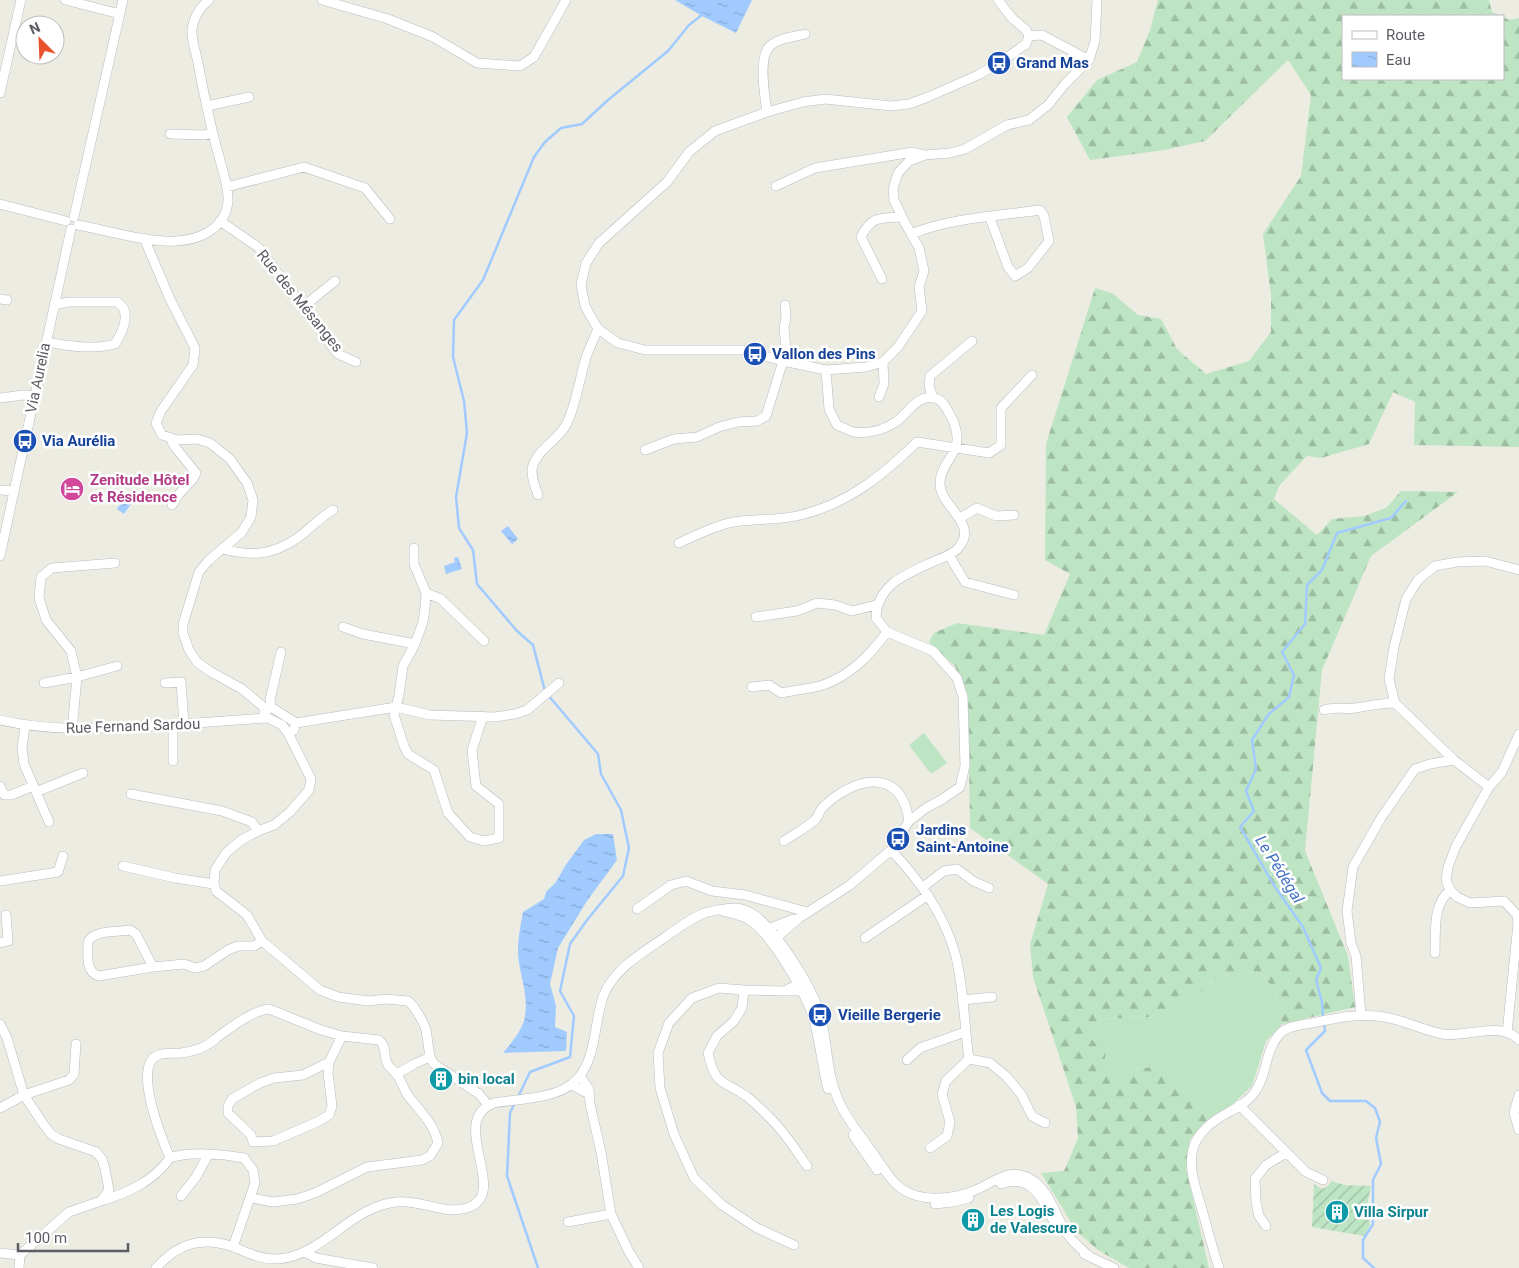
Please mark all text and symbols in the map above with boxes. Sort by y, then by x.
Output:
north arrow [15,15,65,65]
legend [1342,15,1504,80]
text: N [27,19,42,37]
text: Route [1386,26,1425,44]
bus stop icon: Grand Mas [986,50,1012,76]
text: Eau [1386,51,1411,69]
place label: Grand Mas [1016,54,1089,72]
street label: Rue des Mésanges [253,246,347,356]
street label: Via Aurelia [22,341,54,415]
bus stop icon: Vallon des Pins [742,341,768,367]
place label: Vallon des Pins [772,345,876,363]
bus stop icon: Via Aurélia [12,428,38,454]
place label: Via Aurélia [42,432,115,450]
place label: Zenitude Hôtel et Résidence [90,471,189,506]
hotel icon: Zenitude Hôtel et Résidence [59,476,85,502]
street label: Rue Fernand Sardou [65,715,201,737]
place label: Jardins Saint-Antoine [916,821,1009,856]
bus stop icon: Jardins Saint-Antoine [885,826,911,852]
water label: Le Pédégal [1251,832,1308,907]
bus stop icon: Vieille Bergerie [807,1002,833,1028]
place label: Vieille Bergerie [838,1006,941,1024]
building icon: bin local [428,1066,454,1092]
place label: bin local [458,1070,515,1088]
building icon: Villa Sirpur [1324,1199,1350,1225]
place label: Les Logis de Valescure [990,1202,1077,1237]
place label: Villa Sirpur [1354,1203,1429,1221]
building icon: Les Logis de Valescure [960,1207,986,1233]
scale bar [18,1220,128,1252]
text: 100 m [25,1229,67,1247]

